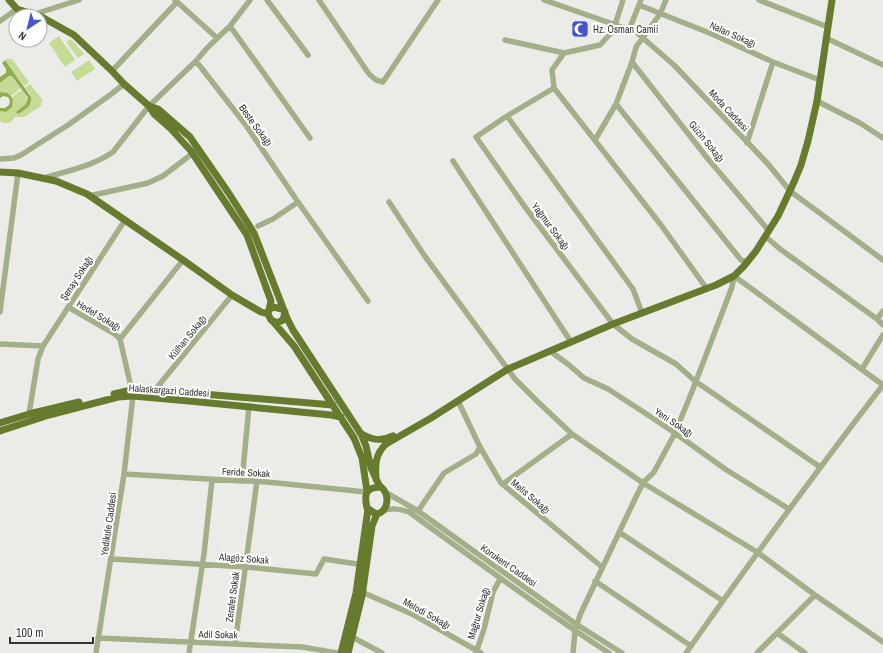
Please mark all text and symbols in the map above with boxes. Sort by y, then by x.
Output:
north arrow [8,8,48,48]
mosque icon: Hz. Osman Camii [570,19,590,39]
street label: Nalan Sokağı [708,19,758,50]
place label: Hz. Osman Camii [593,23,658,36]
text: N [16,29,29,44]
street label: Moda Caddesi [706,86,752,134]
street label: Beste Sokağı [236,102,275,149]
street label: Güzin Sokağı [686,118,727,165]
street label: Yağmur Sokağı [529,200,573,253]
street label: Şenay Sokağı [57,253,96,303]
street label: Hedef Sokağı [74,297,123,334]
street label: Külhan Sokağı [166,312,209,362]
street label: Halaskargazi Caddesi [128,381,210,400]
street label: Yeni Sokağı [652,405,696,440]
street label: Feride Sokak [221,465,271,480]
street label: Melis Sokağı [508,476,553,517]
street label: Yedikule Caddesi [98,491,119,557]
street label: Korukent Caddesi [478,541,539,590]
street label: Alagöz Sokak [218,550,270,567]
street label: Zerafet Sokak [223,570,243,623]
street label: Mağrur Sokağı [464,586,493,641]
street label: Melodi Sokağı [401,595,453,632]
scale bar [10,619,93,645]
text: 100 m [16,625,43,641]
street label: Adil Sokak [197,628,239,641]

